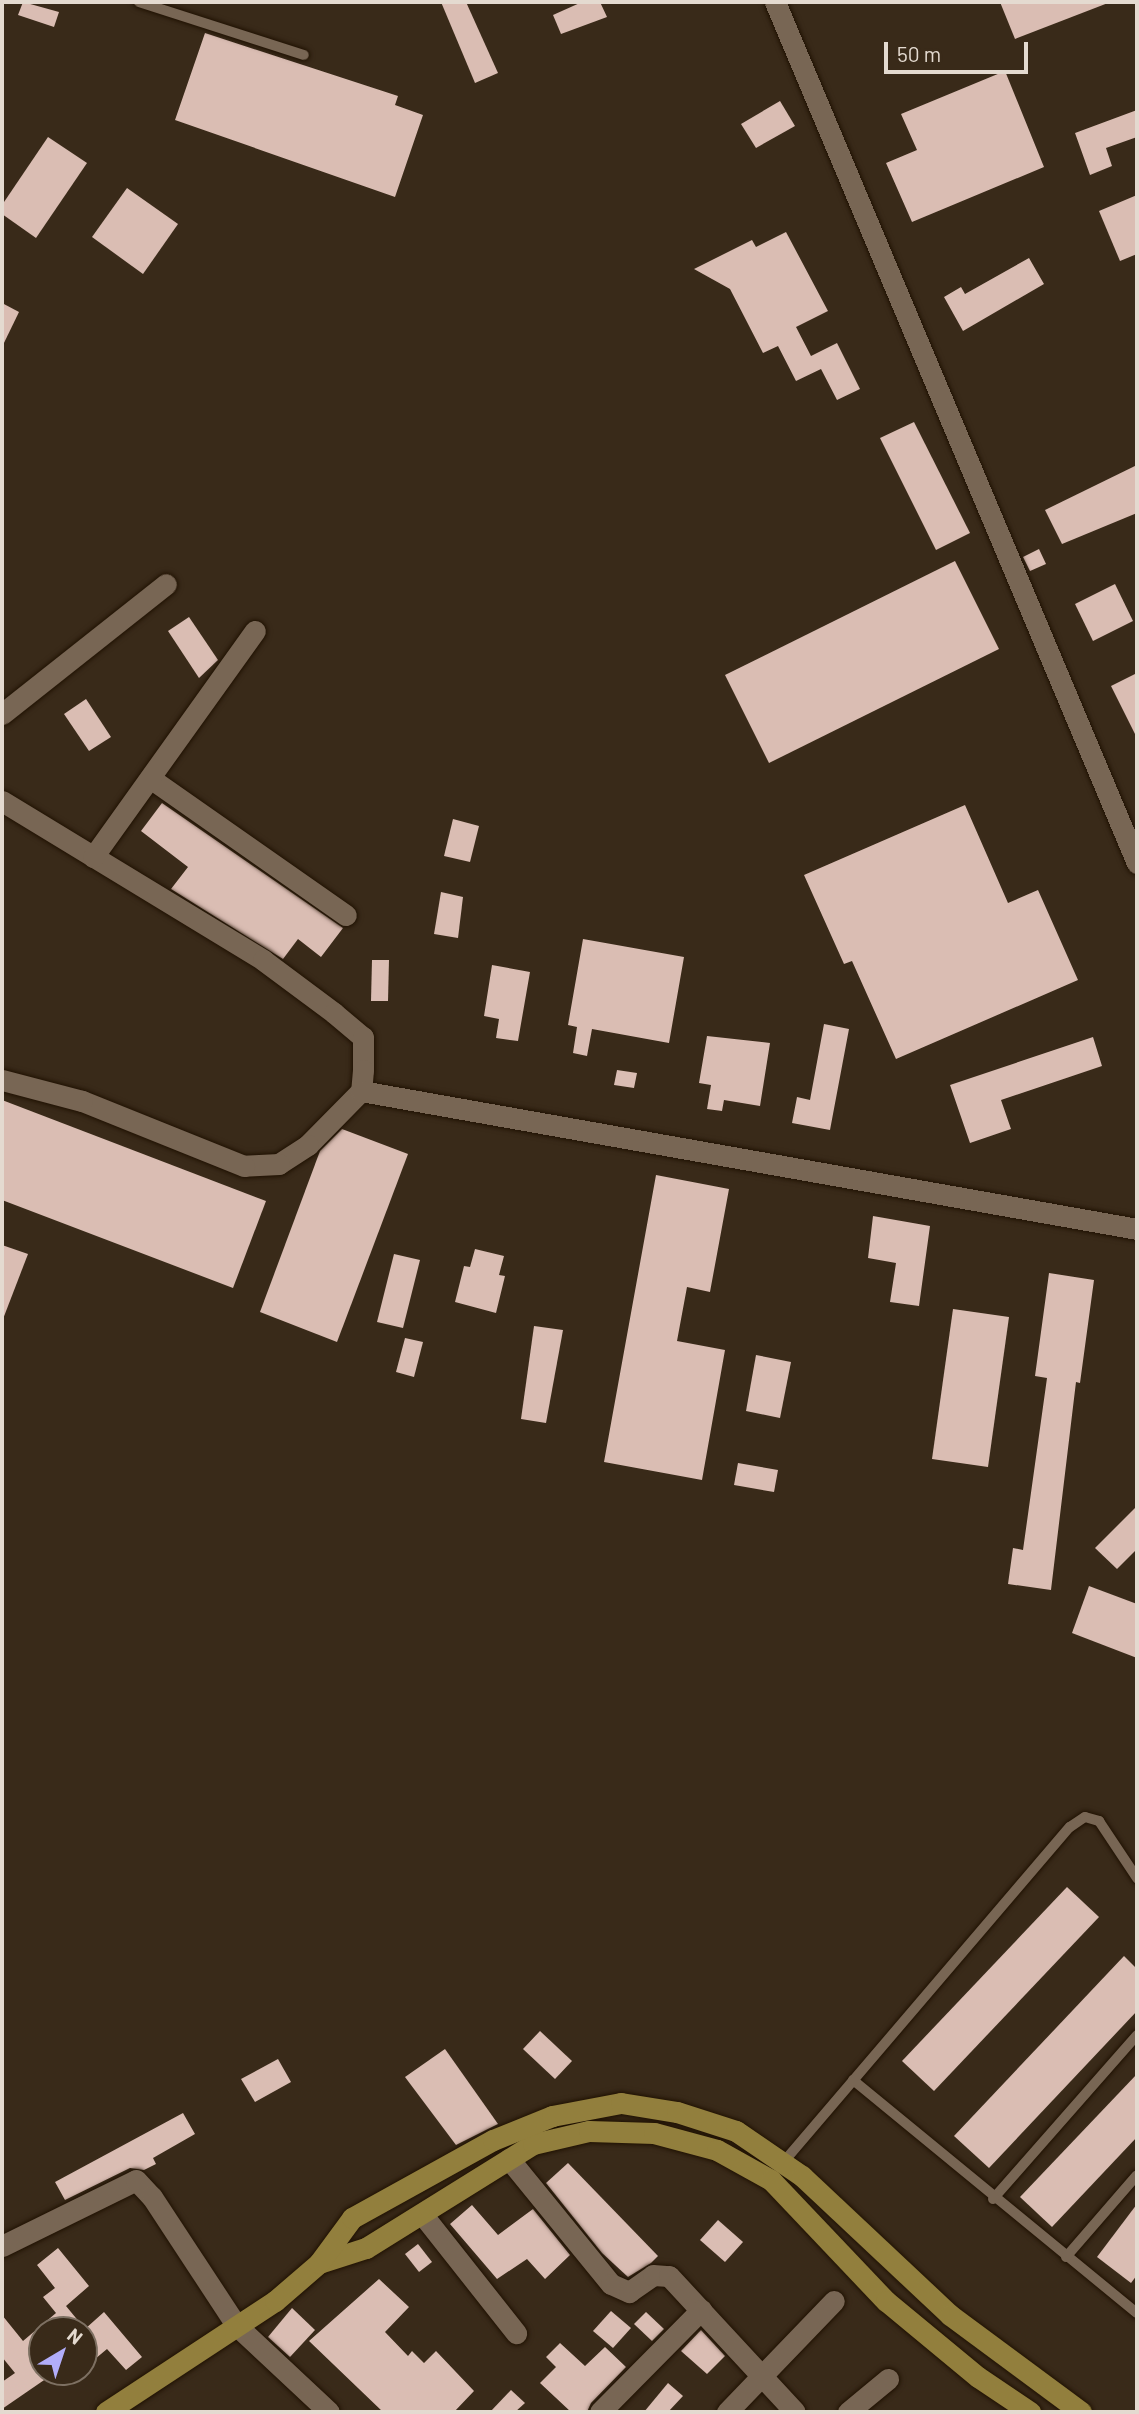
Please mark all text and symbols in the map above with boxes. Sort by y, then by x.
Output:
scale bar [887,28,1030,72]
text: 50 m [897,41,941,66]
north arrow [28,2316,98,2386]
text: N [63,2323,87,2349]

